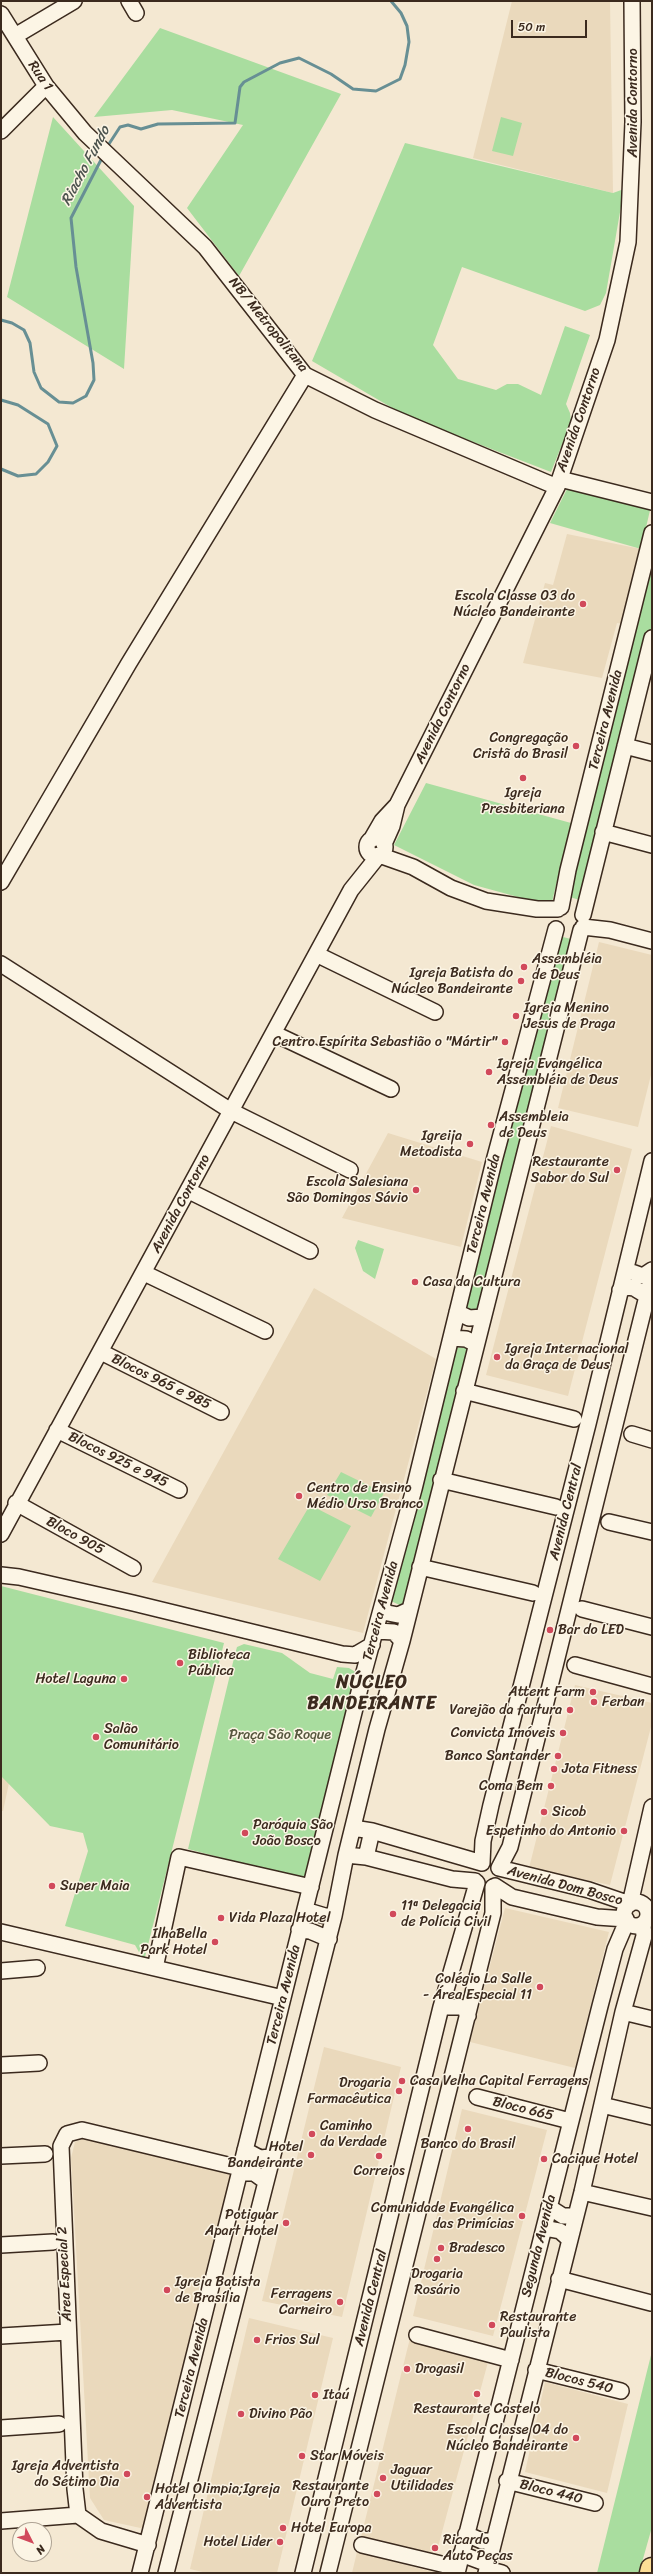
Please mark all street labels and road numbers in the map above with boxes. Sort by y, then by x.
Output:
street label: Avenida Contorno [625,48,641,158]
street label: Rua 1 [24,58,56,94]
street label: NB/ Metropolitana [225,274,311,376]
street label: Avenida Contorno [553,366,605,474]
street label: Avenida Contorno [412,661,474,767]
street label: Terceira Avenida [585,668,627,772]
street label: Avenida Contorno [148,1152,214,1256]
street label: Terceira Avenida [463,1152,505,1256]
street label: Blocos 965 e 985 [109,1351,213,1413]
street label: Blocos 925 e 945 [65,1429,171,1491]
street label: Avenida Central [546,1462,586,1562]
street label: Bloco 905 [43,1513,107,1559]
street label: Terceira Avenida [360,1559,402,1663]
street label: Avenida Dom Bosco [505,1863,625,1909]
street label: Terceira Avenida [263,1943,305,2047]
street label: Bloco 665 [491,2093,555,2125]
street label: Segunda Avenida [518,2193,560,2299]
street label: Área Especial 2 [54,2226,76,2322]
street label: Avenida Central [351,2248,391,2348]
street label: Terceira Avenida [171,2316,213,2420]
street label: Blocos 540 [543,2364,615,2398]
street label: Bloco 440 [518,2476,584,2508]

